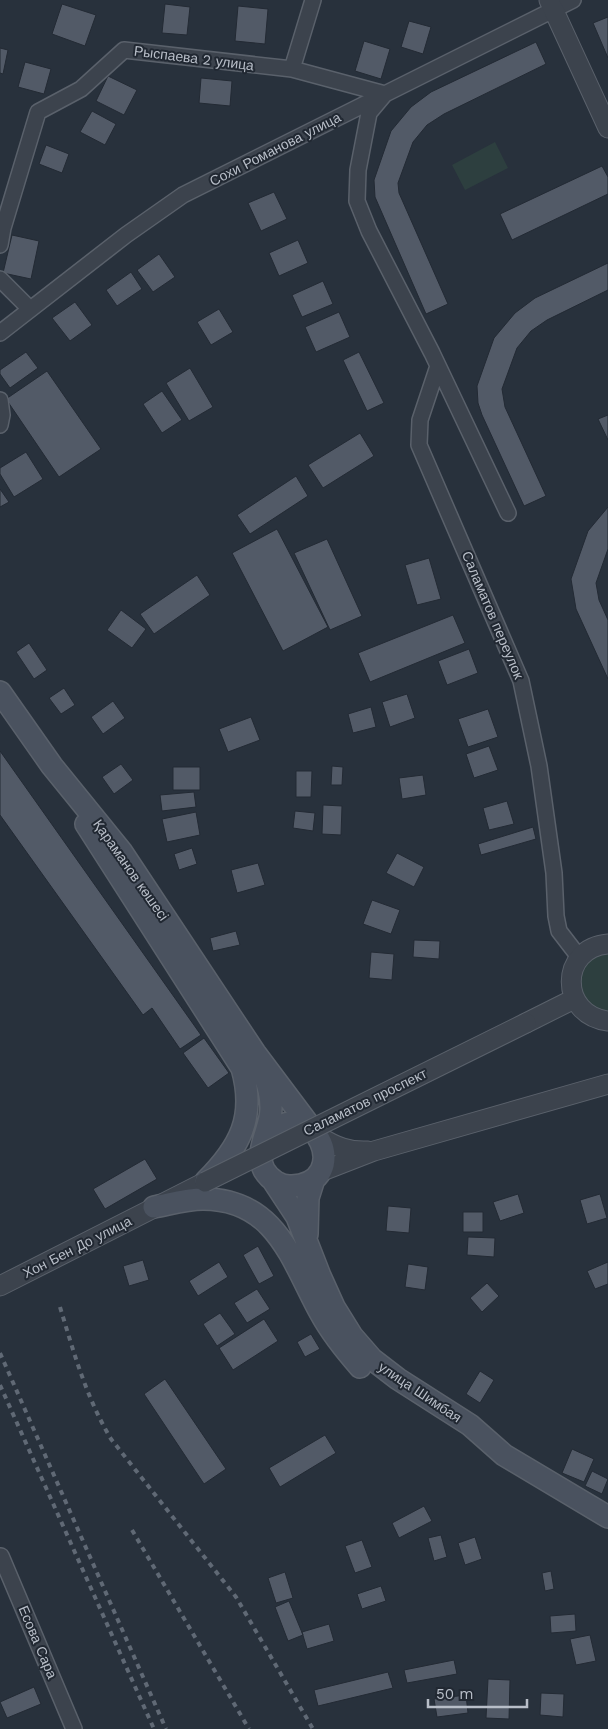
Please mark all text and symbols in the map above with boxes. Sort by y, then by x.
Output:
street label: Рыспаева 2 улица [133,43,255,73]
street label: Сохи Романова улица [207,109,343,189]
street label: Саламатов переулок [459,549,527,682]
street label: Қараманов көшесі [90,816,172,924]
street label: Саламатов проспект [301,1065,430,1139]
street label: Хон Бен До улица [20,1213,134,1281]
street label: улица Шимбая [376,1358,464,1426]
street label: Есова Сара [15,1603,61,1681]
scale bar [428,1676,527,1708]
text: 50 m [436,1685,473,1703]

